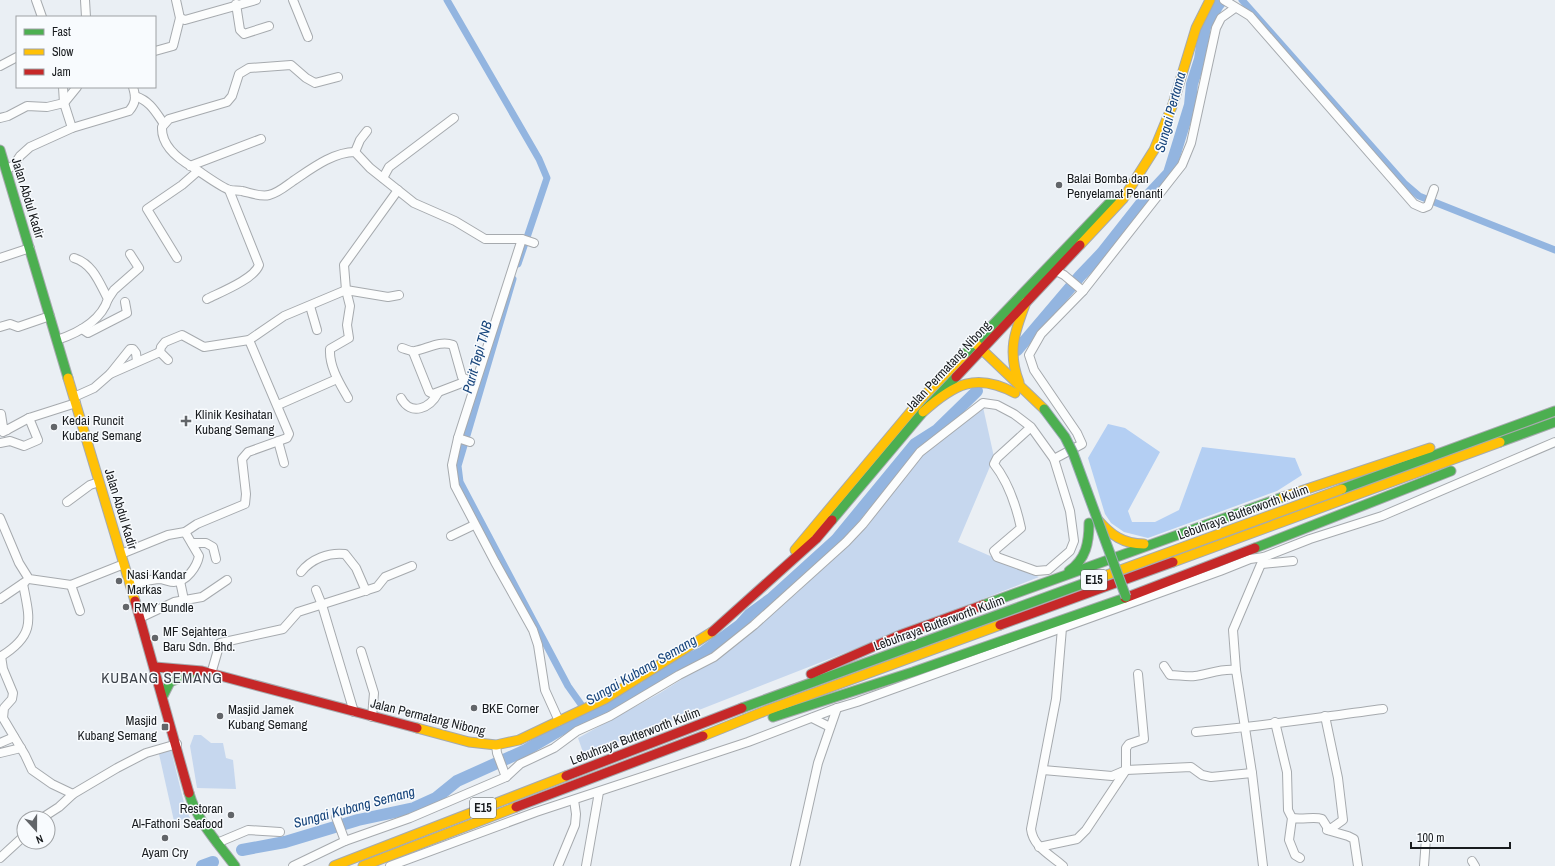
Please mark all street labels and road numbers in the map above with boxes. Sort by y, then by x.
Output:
street label: Jalan Abdul Kadir [8,156,48,241]
street label: Jalan Permatang Nibong [902,317,994,415]
street label: Jalan Abdul Kadir [101,467,141,552]
street label: Lebuhraya Butterworth Kulim [1175,480,1311,544]
road number: E15 [1081,570,1107,590]
street label: Lebuhraya Butterworth Kulim [871,591,1007,655]
street label: Jalan Permatang Nibong [369,694,487,740]
street label: Lebuhraya Butterworth Kulim [568,703,703,769]
road number: E15 [470,798,496,818]

